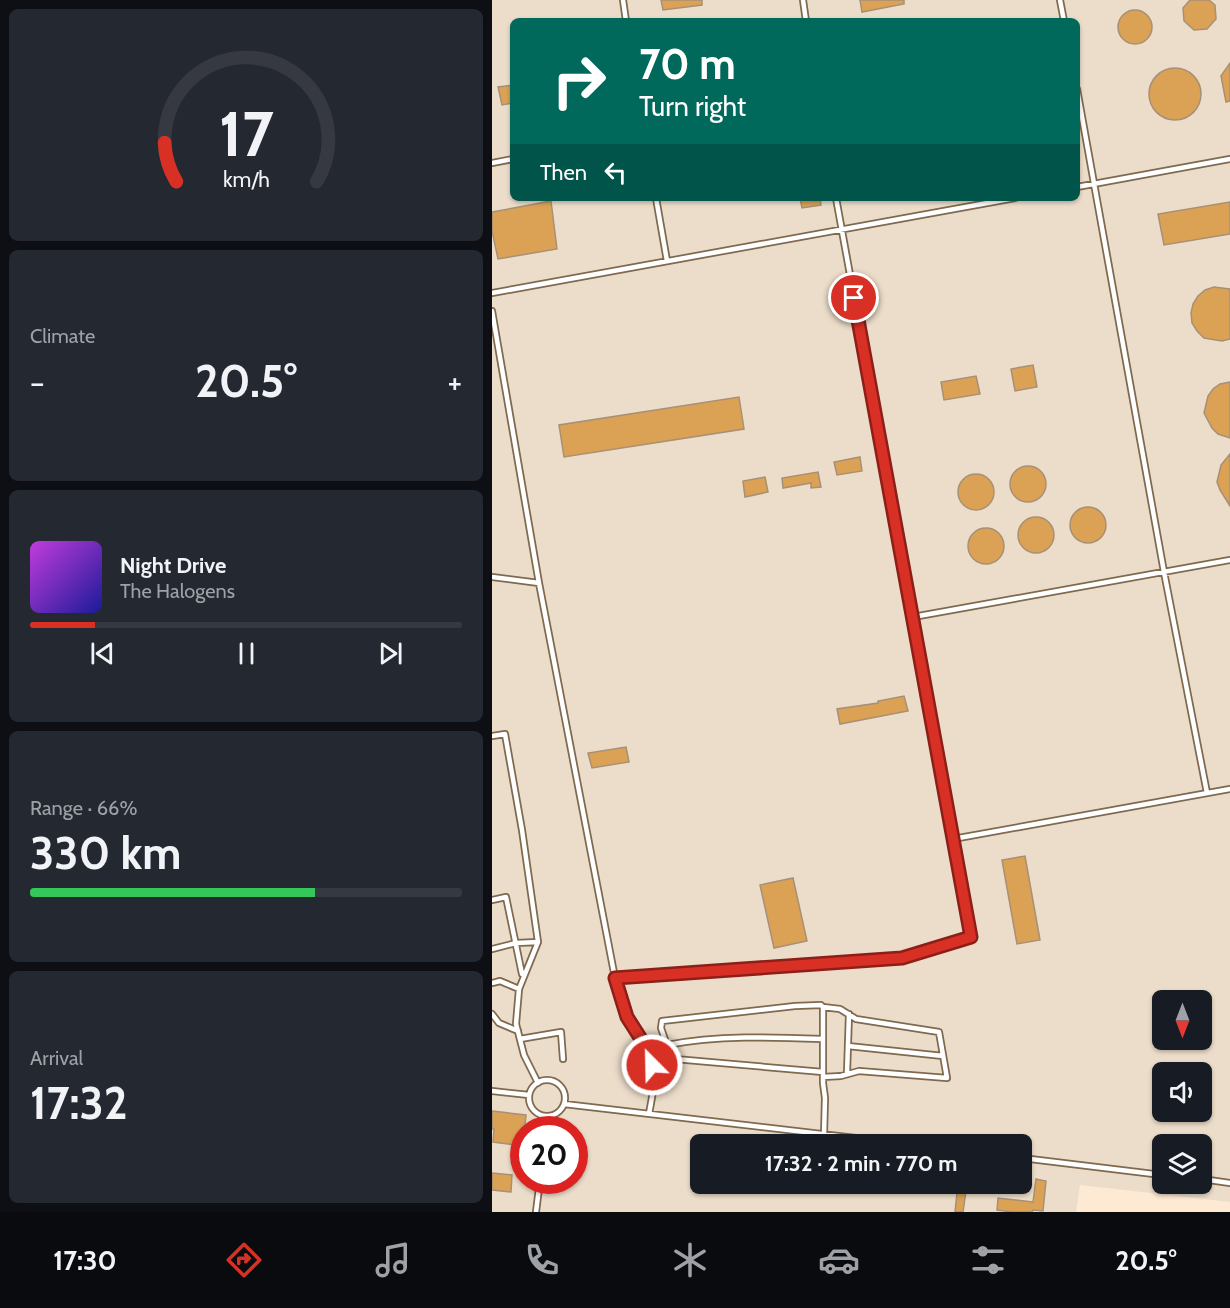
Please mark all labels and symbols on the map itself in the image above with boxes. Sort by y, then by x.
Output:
pin [828,272,879,323]
north arrow [1152,990,1212,1050]
position arrow [620,1033,684,1097]
speed limit sign: 20 [510,1116,588,1194]

